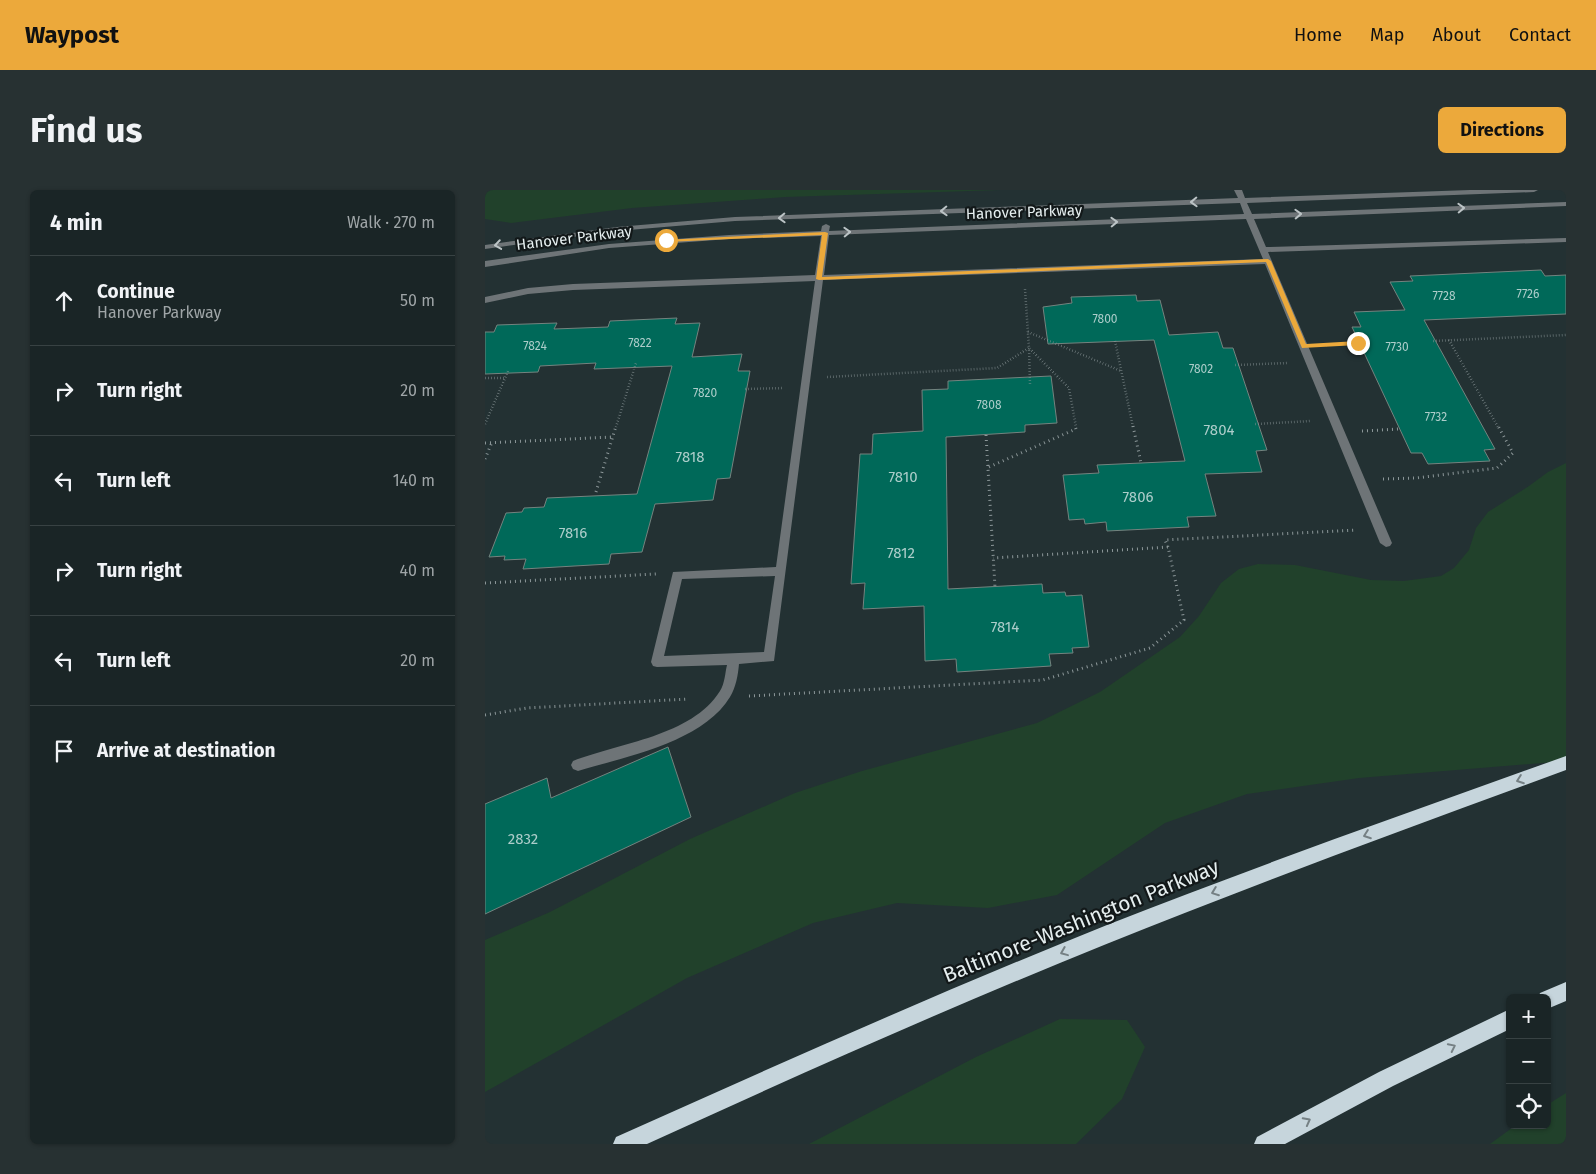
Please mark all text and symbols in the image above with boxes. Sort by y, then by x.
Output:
text: Waypost [25,21,119,49]
text: Home [1294,24,1342,46]
text: Map [1370,24,1404,46]
text: About [1432,24,1481,46]
text: Contact [1509,24,1571,46]
button: Directions [1438,107,1566,153]
text: Find us [30,109,142,151]
one-way arrow [1190,197,1198,208]
street label: Hanover Parkway [965,201,1083,223]
one-way arrow [1457,203,1465,214]
one-way arrow [940,206,948,217]
one-way arrow [1295,209,1303,220]
text: 4 min [50,210,103,236]
one-way arrow [778,212,786,223]
text: Walk · 270 m [347,213,435,232]
one-way arrow [1110,216,1118,227]
street label: Hanover Parkway [515,222,634,254]
one-way arrow [843,227,851,238]
route start [655,229,678,252]
one-way arrow [494,239,503,249]
text: Continue [97,280,175,303]
icon: ahead [50,287,78,315]
house number: 7726 [1517,287,1539,301]
house number: 7728 [1432,289,1456,303]
text: 50 m [400,291,435,310]
text: Hanover Parkway [97,303,221,322]
house number: 7800 [1092,312,1118,326]
route end [1347,332,1370,355]
house number: 7822 [628,336,652,350]
house number: 7824 [523,339,547,353]
house number: 7730 [1385,340,1409,354]
house number: 7802 [1189,362,1213,376]
icon: right [50,377,78,405]
text: Turn right [97,379,182,402]
text: 20 m [400,381,435,400]
house number: 7820 [693,386,717,400]
house number: 7808 [976,398,1002,412]
house number: 7732 [1425,410,1447,424]
house number: 7804 [1204,421,1235,439]
house number: 7818 [676,448,704,466]
icon: left [50,467,78,495]
house number: 7810 [888,468,918,486]
text: Turn left [97,469,171,492]
text: 140 m [393,471,435,490]
house number: 7806 [1123,488,1154,506]
house number: 7816 [559,524,587,542]
house number: 7812 [887,544,915,562]
icon: right [50,557,78,585]
text: Turn right [97,559,182,582]
text: 40 m [400,561,435,580]
house number: 7814 [991,618,1019,636]
icon: left [50,647,78,675]
text: Turn left [97,649,171,672]
text: 20 m [400,651,435,670]
icon: arrive [50,737,78,765]
text: Arrive at destination [97,739,276,762]
one-way arrow [1516,774,1525,784]
one-way arrow [1363,829,1372,839]
house number: 2832 [508,830,538,848]
street label: Baltimore-Washington Parkway [939,853,1223,988]
one-way arrow [1211,886,1220,896]
one-way arrow [1060,946,1069,957]
map controls [1506,994,1551,1129]
button: + [1506,994,1551,1039]
button: − [1506,1039,1551,1084]
one-way arrow [1447,1043,1456,1053]
button: locate [1506,1084,1551,1129]
one-way arrow [1302,1117,1311,1127]

